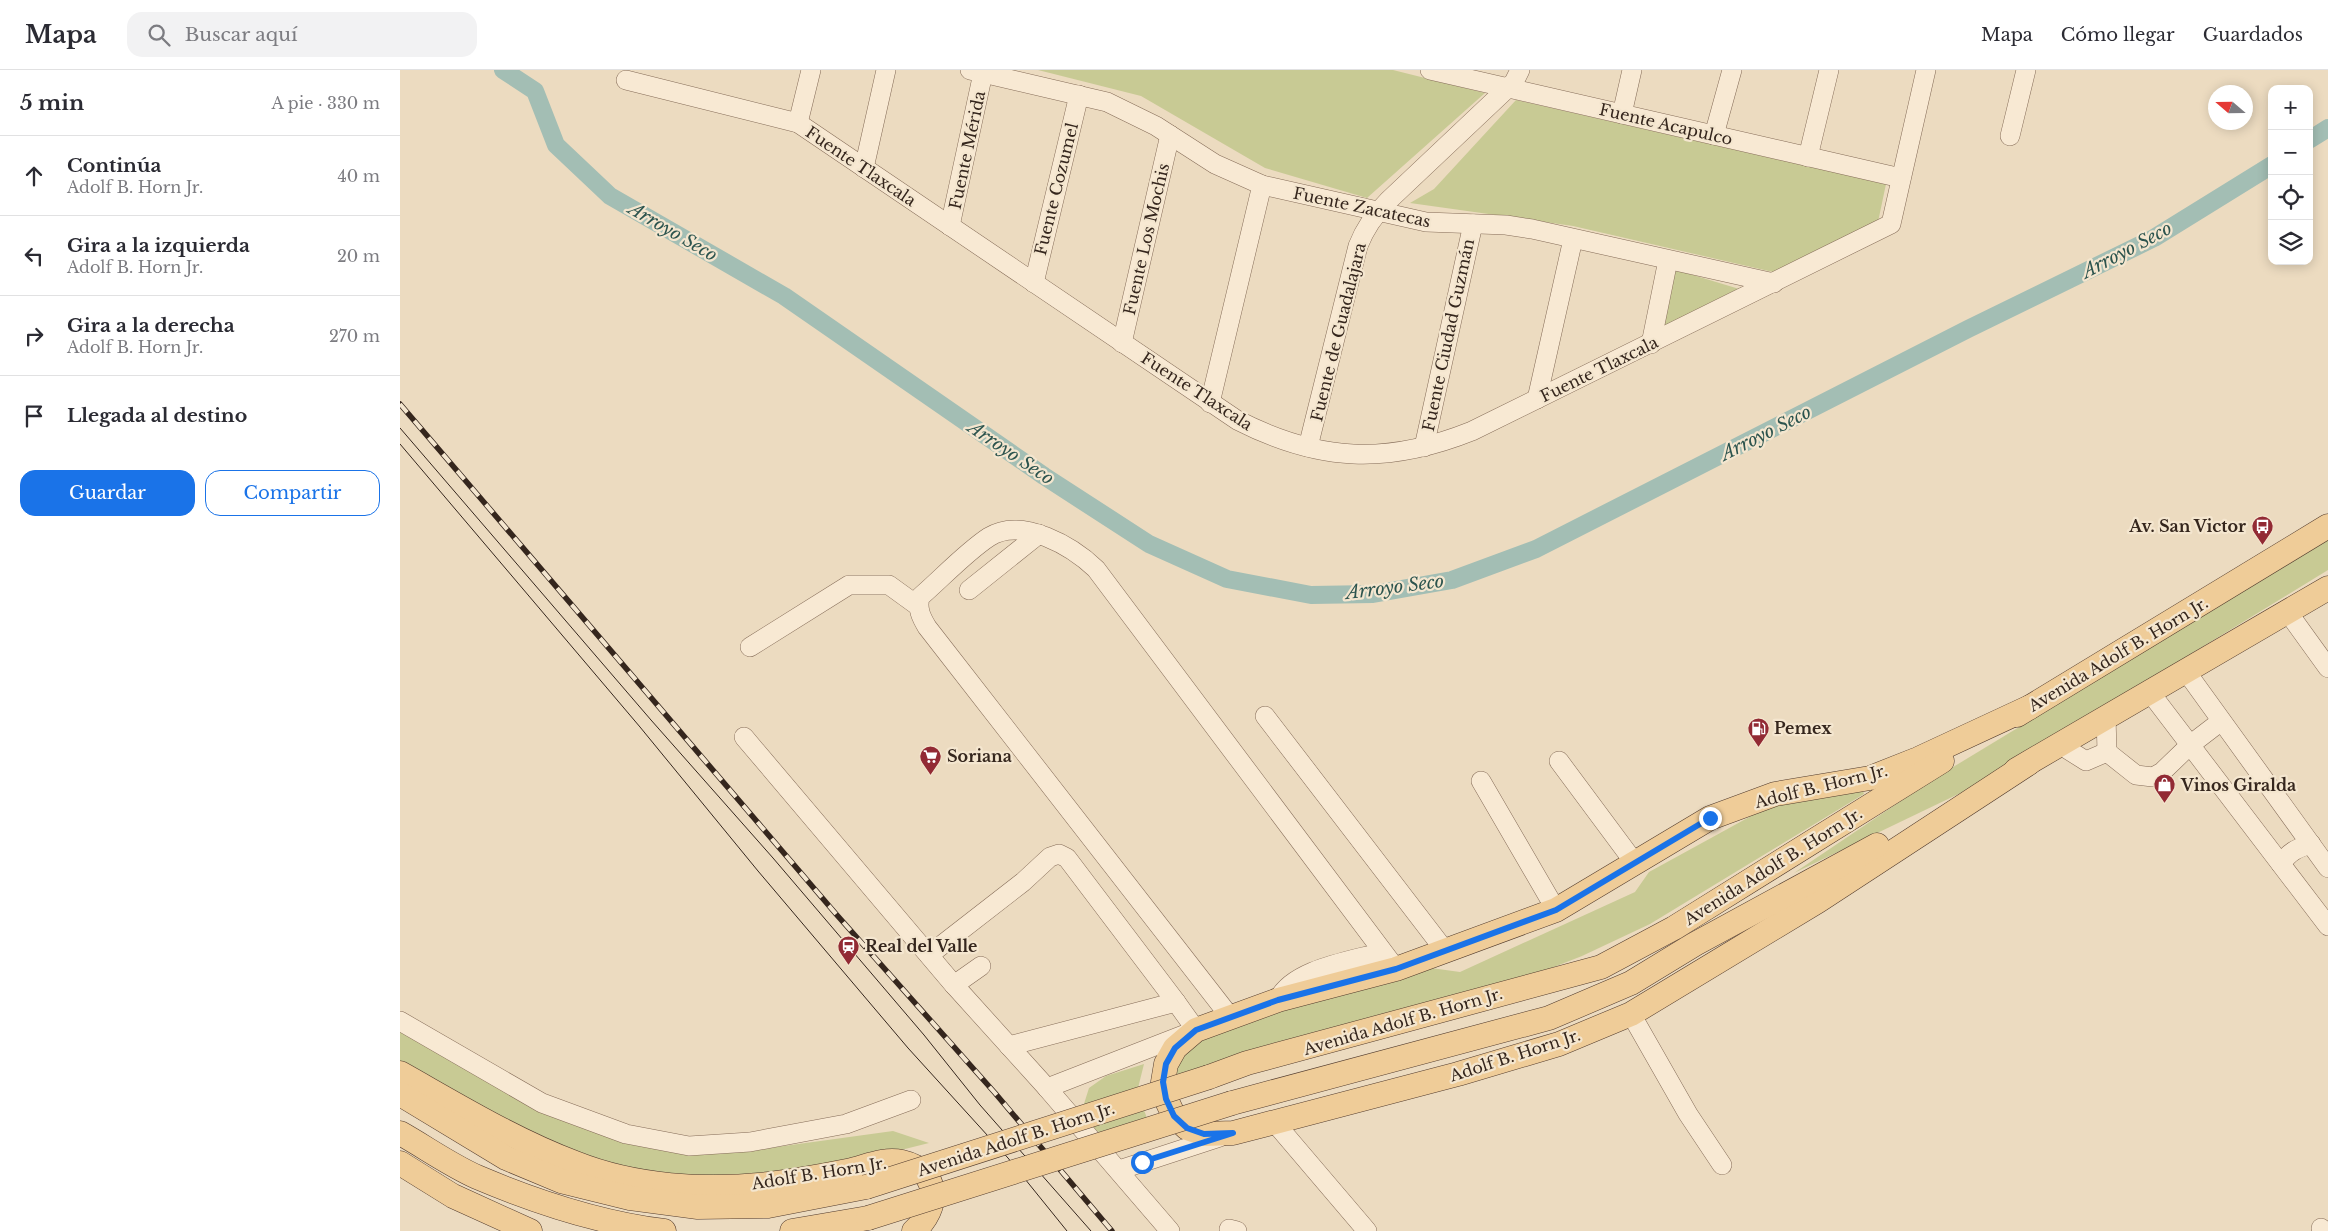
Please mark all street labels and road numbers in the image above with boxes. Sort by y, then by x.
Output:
street label: Fuente Mérida [945,89,989,211]
street label: Fuente Acapulco [1597,99,1735,149]
street label: Fuente Cozumel [1030,121,1082,257]
street label: Fuente Tlaxcala [802,122,920,210]
street label: Fuente Los Mochis [1119,161,1173,317]
street label: Fuente Zacatecas [1291,183,1433,231]
street label: Fuente Ciudad Guzmán [1418,237,1478,433]
street label: Fuente de Guadalajara [1306,240,1370,423]
street label: Fuente Tlaxcala [1537,332,1661,406]
street label: Fuente Tlaxcala [1138,348,1257,435]
street label: Avenida Adolf B. Horn Jr. [2024,592,2211,716]
street label: Adolf B. Horn Jr. [1752,760,1889,812]
street label: Avenida Adolf B. Horn Jr. [1679,803,1866,930]
street label: Avenida Adolf B. Horn Jr. [1300,983,1505,1059]
street label: Adolf B. Horn Jr. [1446,1024,1583,1086]
street label: Avenida Adolf B. Horn Jr. [914,1098,1117,1181]
street label: Adolf B. Horn Jr. [749,1152,888,1194]

